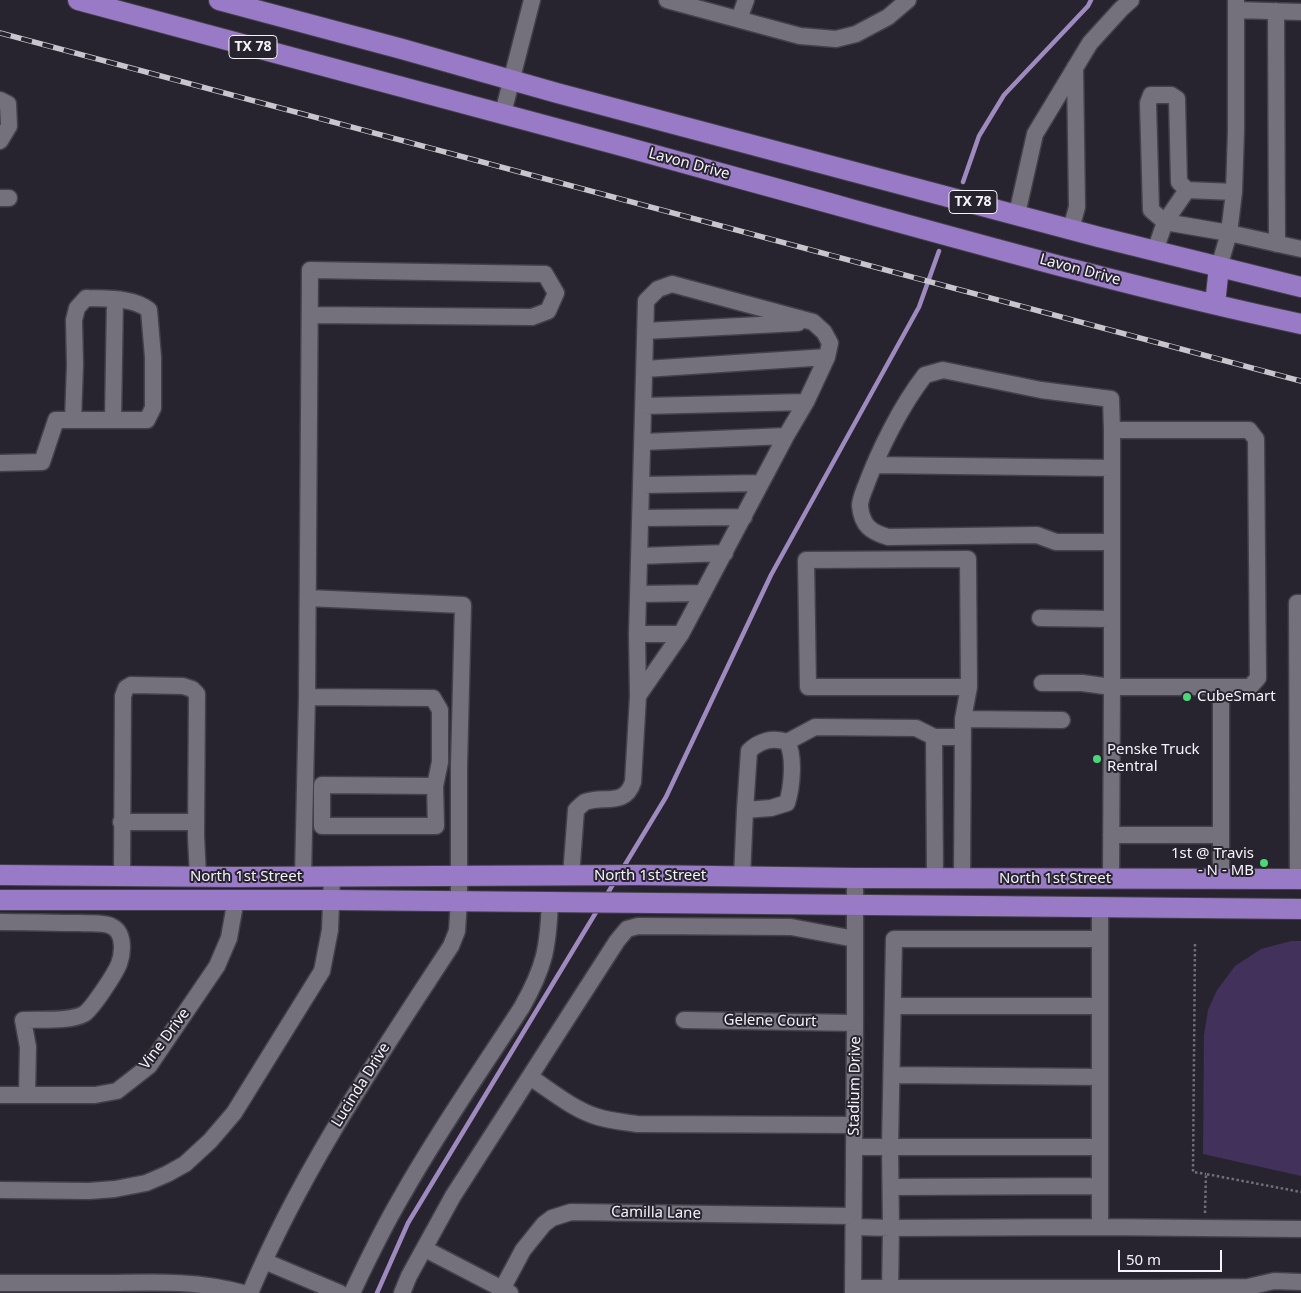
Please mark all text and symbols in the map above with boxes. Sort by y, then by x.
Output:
road number: TX 78 [229,36,277,58]
street label: Lavon Drive [646,145,732,183]
road number: TX 78 [949,190,997,213]
street label: Lavon Drive [1037,251,1123,289]
place label: CubeSmart [1197,688,1276,706]
marker: CubeSmart [1181,691,1193,703]
place label: Penske Truck Rentral [1107,741,1200,776]
marker: Penske Truck Rentral [1091,753,1103,765]
place label: 1st @ Travis - N - MB [1171,845,1254,880]
marker: 1st @ Travis - N - MB [1258,857,1270,869]
street label: North 1st Street [594,867,706,885]
street label: North 1st Street [190,868,302,886]
street label: North 1st Street [999,870,1111,888]
street label: Vine Drive [136,1005,194,1073]
street label: Gelene Court [723,1011,817,1031]
street label: Stadium Drive [845,1036,865,1136]
street label: Lucinda Drive [328,1039,394,1131]
street label: Camilla Lane [611,1203,701,1223]
scale bar [1121,1240,1225,1272]
text: 50 m [1126,1249,1161,1269]

